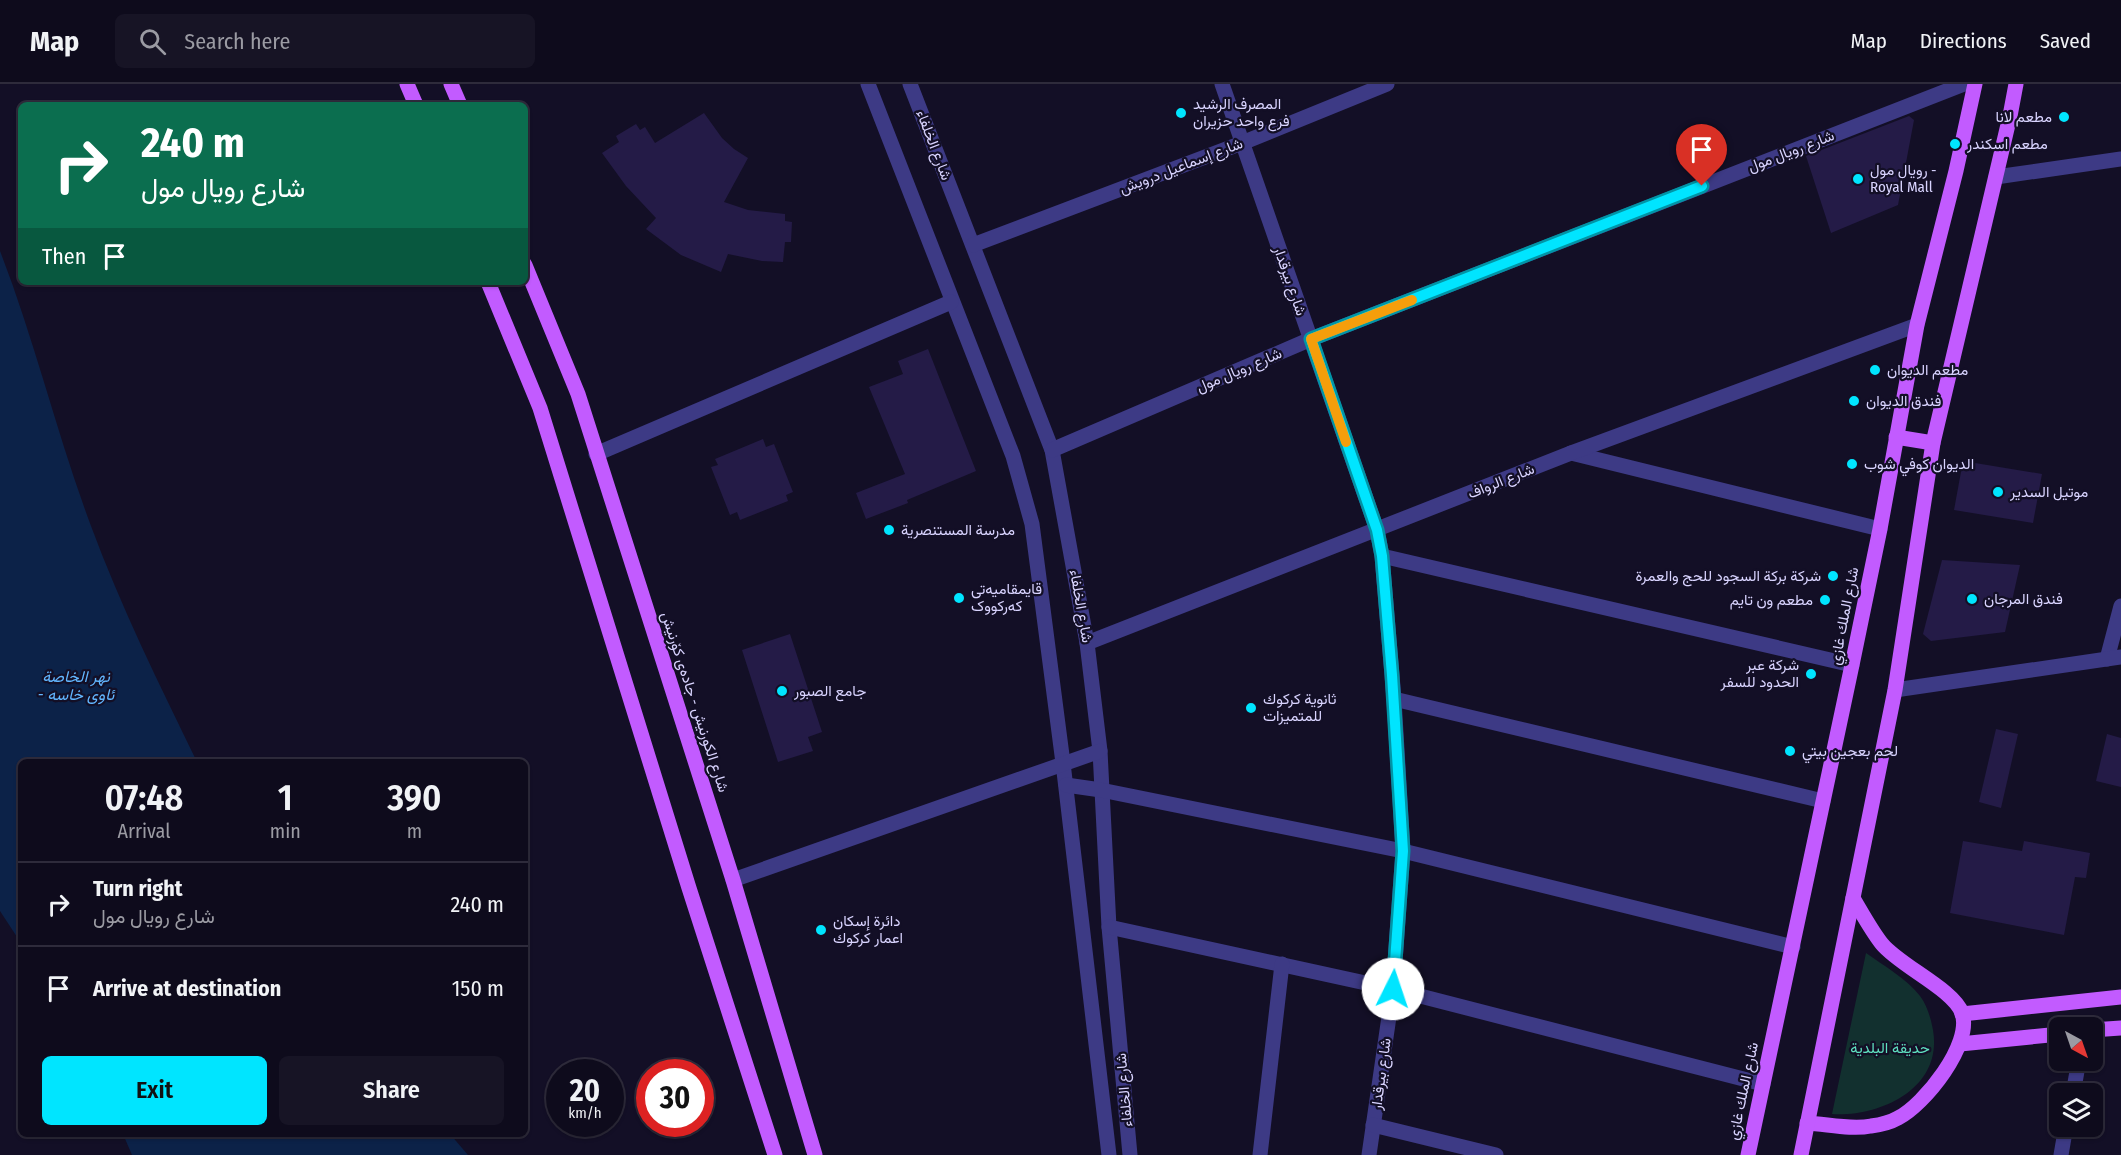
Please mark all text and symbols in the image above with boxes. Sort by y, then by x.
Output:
search box [115,14,535,68]
text: Map [30,25,79,58]
icon: search [136,25,169,58]
text: Search here [184,28,290,55]
text: Map [1850,28,1887,54]
text: Directions [1920,28,2007,54]
text: Saved [2040,28,2091,54]
place label: المصرف الرشید فرع واحد حزیران [1193,95,1290,132]
marker: المصرف الرشید فرع واحد حزیران [1174,106,1188,120]
street label: شارع الخلفاء [910,107,956,184]
place label: مطعم لانا [1996,108,2052,127]
marker: مطعم لانا [2057,110,2071,124]
text: 240 m [141,118,245,168]
pin [1676,124,1727,186]
icon: right [42,126,120,204]
street label: شارع رويال مول [1745,126,1838,178]
icon: arrive [1685,133,1718,166]
street label: شارع إسماعيل درويش [1117,134,1246,200]
place label: مطعم اسكندر [1966,135,2048,154]
marker: مطعم اسكندر [1948,137,1962,151]
place label: رويال مول - Royal Mall [1870,161,1937,196]
text: شارع رويال مول [141,172,305,204]
marker: رويال مول - Royal Mall [1851,172,1865,186]
icon: arrive [98,240,131,273]
text: Then [42,243,86,270]
street label: شارع بيرقدار [1268,243,1310,319]
street label: شارع رويال مول [1193,344,1285,398]
place label: مطعم الديوان [1887,361,1968,380]
marker: مطعم الديوان [1868,363,1882,377]
place label: فندق الديوان [1866,392,1941,410]
marker: فندق الديوان [1847,394,1861,408]
place label: الديوان كوفي شوب [1864,455,1974,477]
marker: الديوان كوفي شوب [1845,457,1859,471]
street label: شارع الرواف [1465,459,1538,504]
place label: موتيل السدير [2009,483,2088,501]
marker: موتيل السدير [1991,485,2005,499]
place label: مدرسة المستنصرية [901,521,1015,539]
marker: مدرسة المستنصرية [882,523,896,537]
street label: شارع الملك غازي [1826,565,1866,667]
place label: شركة بركة السجود للحج والعمرة [1636,567,1821,587]
street label: شارع الخلفاء [1064,568,1096,644]
marker: شركة بركة السجود للحج والعمرة [1826,569,1840,583]
place label: قایمقامیەتی کەرکووک [971,580,1042,615]
place label: فندق المرجان [1984,590,2063,608]
marker: قایمقامیەتی کەرکووک [952,591,966,605]
place label: مطعم ون تايم [1730,591,1813,610]
marker: فندق المرجان [1965,592,1979,606]
marker: مطعم ون تايم [1818,593,1832,607]
street label: شارع الكورنيش - جادەی کۆرنیش [655,609,733,795]
place label: شركة عبر الحدود للسفر [1720,656,1799,691]
water label: نهر الخاصة - ئاوی خاسە [38,667,116,705]
marker: شركة عبر الحدود للسفر [1804,667,1818,681]
place label: جامع الصبور [793,682,866,702]
marker: جامع الصبور [775,684,789,698]
place label: ثانوية كركوك للمتميزات [1263,690,1336,725]
marker: ثانوية كركوك للمتميزات [1244,701,1258,715]
place label: لحم بعجين بيتي [1802,742,1898,764]
marker: لحم بعجين بيتي [1783,744,1797,758]
text: 07:48 [104,776,183,820]
text: 1 [278,776,293,820]
text: 390 [387,776,442,820]
text: Arrival [117,819,170,843]
text: min [270,819,301,843]
text: m [407,819,422,843]
text: Turn right [93,875,182,902]
icon: right [42,888,75,921]
text: 240 m [451,891,504,918]
text: شارع رويال مول [93,904,215,928]
place label: دائرة إسكان اعمار كركوك [833,912,903,947]
marker: دائرة إسكان اعمار كركوك [814,923,828,937]
position arrow [1361,957,1425,1021]
icon: arrive [42,972,75,1005]
text: Arrive at destination [93,975,281,1002]
text: 150 m [452,975,504,1002]
north arrow [2049,1017,2103,1071]
map controls [2049,1017,2103,1137]
street label: شارع بيرقدار [1367,1037,1397,1112]
park label: حديقة البلدية [1850,1039,1930,1057]
street label: شارع الملك غازي [1724,1040,1766,1142]
street label: شارع الخلفاء [1112,1052,1138,1128]
button: Exit [42,1056,267,1125]
button: Share [279,1056,504,1125]
speed limit sign: 30 [636,1059,714,1137]
text: 20 [570,1073,600,1109]
button: layers [2049,1083,2103,1137]
text: km/h [568,1104,602,1122]

